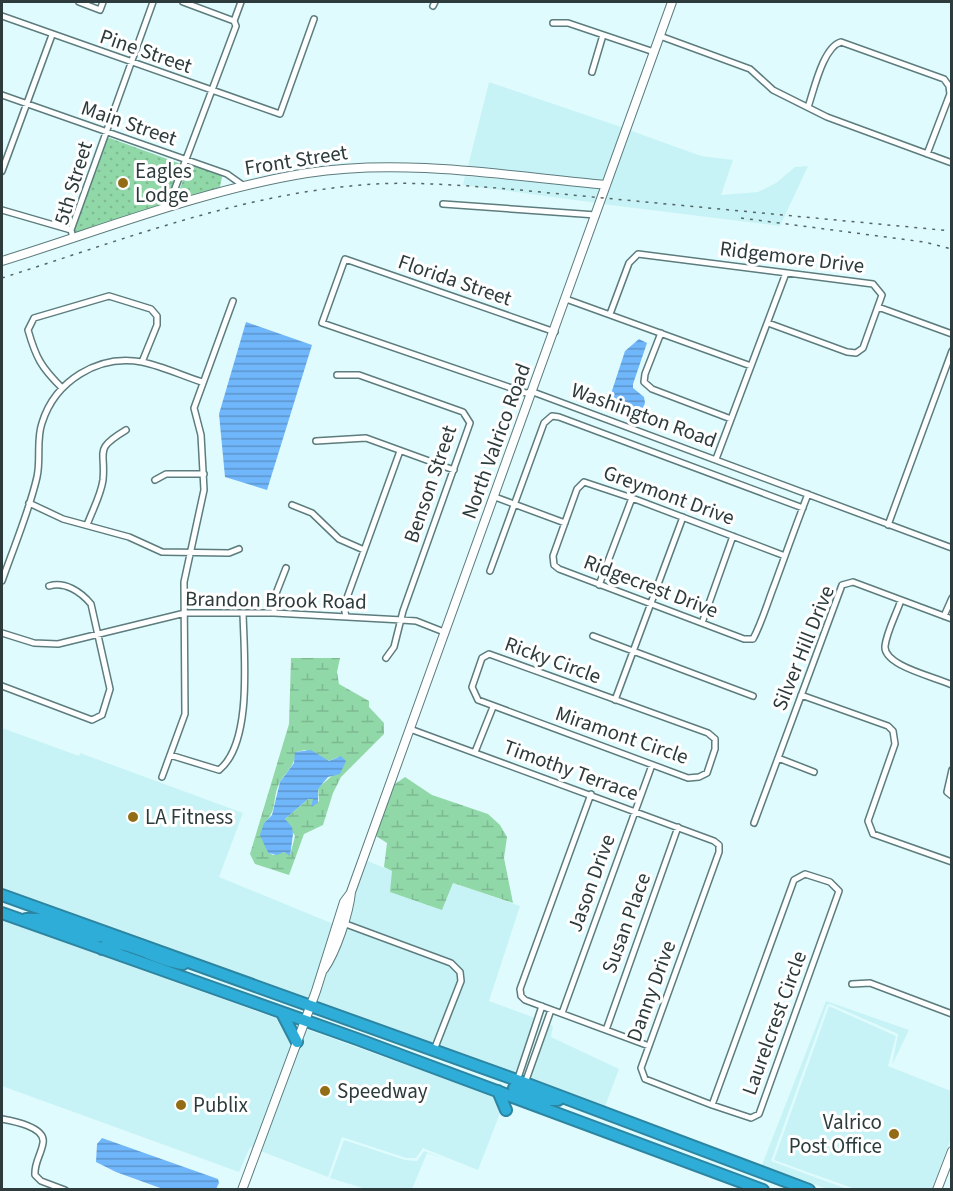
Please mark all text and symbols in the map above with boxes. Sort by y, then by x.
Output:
street label: Pine Street [96,21,196,81]
street label: Main Street [77,93,181,153]
street label: Front Street [242,137,350,183]
street label: 5th Street [46,138,100,228]
place label: Eagles Lodge [135,156,192,210]
marker: Eagles Lodge [116,176,130,190]
street label: Ridgemore Drive [718,233,866,281]
street label: Florida Street [394,247,516,313]
street label: North Valrico Road [454,359,538,523]
street label: Washington Road [567,375,721,455]
street label: Benson Street [396,421,464,547]
street label: Greymont Drive [599,457,739,533]
street label: Ridgecrest Drive [579,547,723,625]
street label: Silver Hill Drive [764,581,842,715]
street label: Brandon Brook Road [185,583,367,617]
street label: Ricky Circle [501,629,605,691]
street label: Miramont Circle [551,698,693,772]
street label: Timothy Terrace [499,732,643,808]
place label: LA Fitness [145,802,233,832]
marker: LA Fitness [126,810,140,824]
street label: Jason Drive [559,830,623,936]
street label: Susan Place [594,868,658,978]
street label: Danny Drive [619,936,683,1046]
street label: Laurelcrest Circle [734,947,814,1099]
place label: Speedway [337,1076,428,1106]
marker: Speedway [318,1084,332,1098]
place label: Publix [193,1090,248,1120]
marker: Publix [174,1098,188,1112]
place label: Valrico Post Office [789,1107,882,1161]
marker: Valrico Post Office [887,1127,901,1141]

